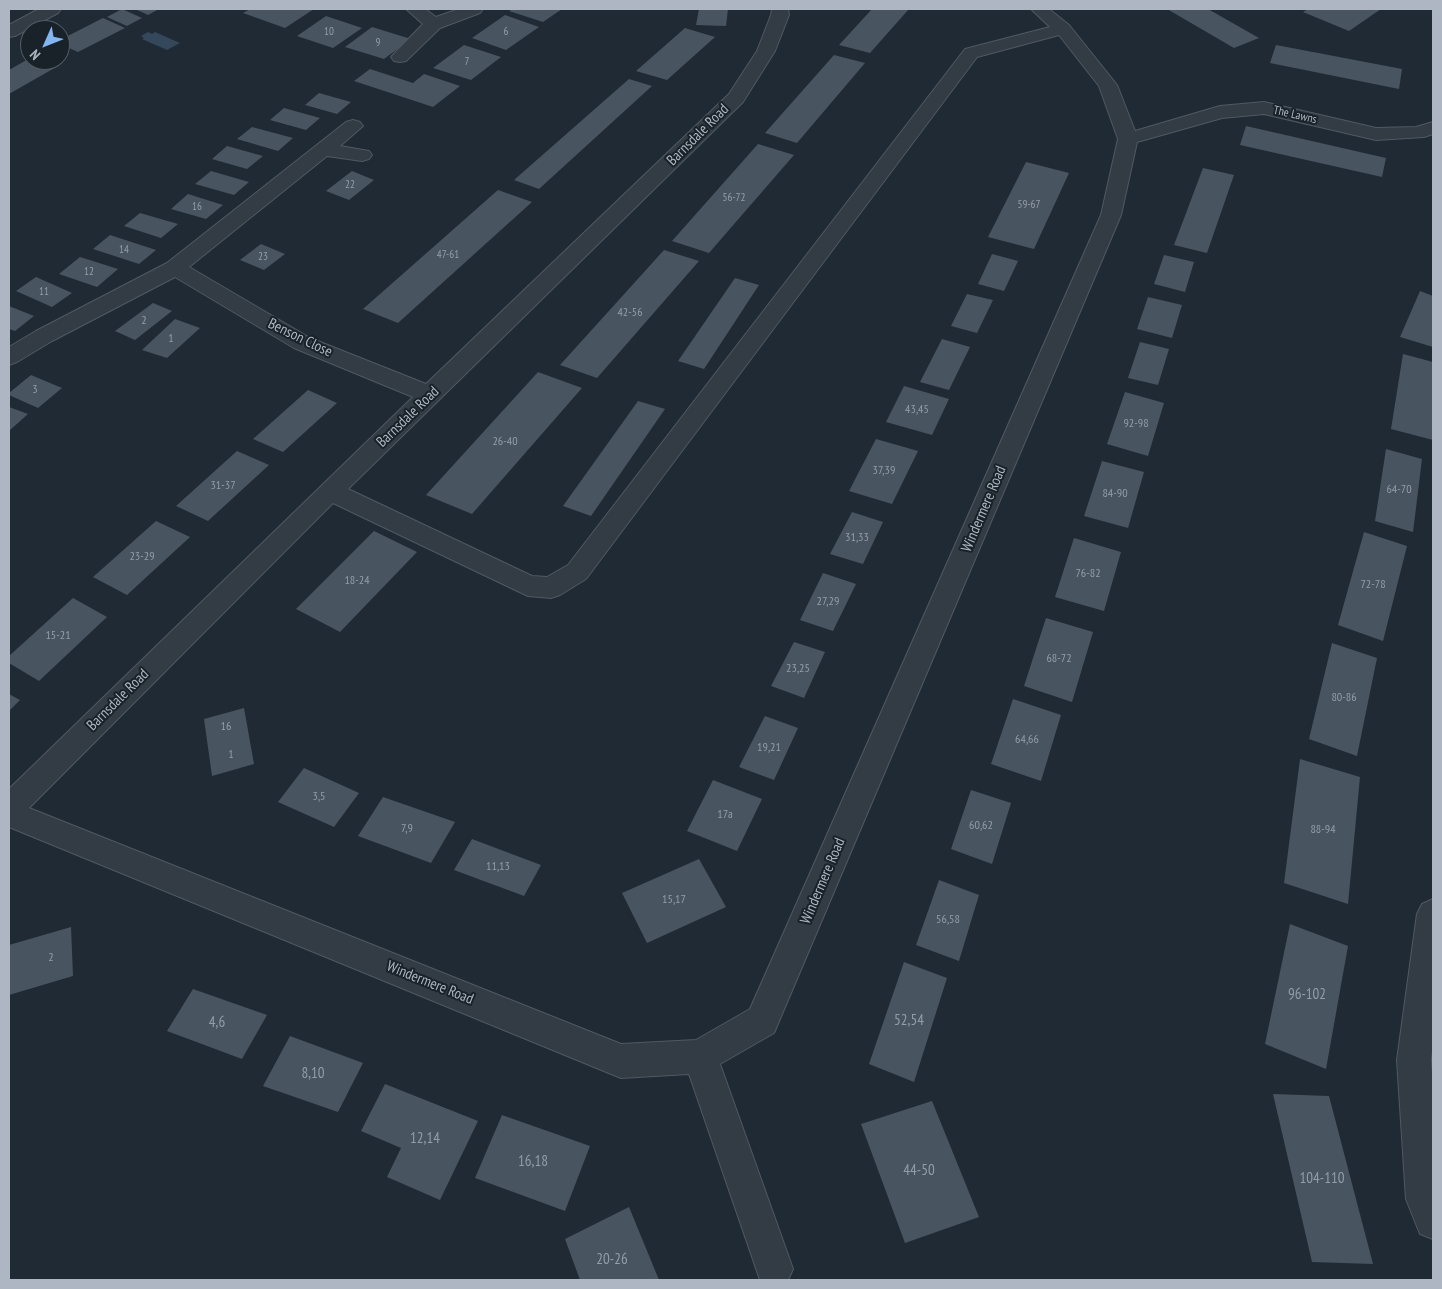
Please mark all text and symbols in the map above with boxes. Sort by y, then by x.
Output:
north arrow [20,20,70,70]
house number: 10 [324,25,334,39]
house number: 6 [504,25,508,39]
house number: 9 [376,36,380,50]
text: N [26,46,44,64]
house number: 7 [465,55,469,69]
street label: Barnsdale Road [663,100,733,170]
street label: The Lawns [1272,103,1318,127]
house number: 22 [345,178,355,192]
house number: 56-72 [722,191,746,205]
house number: 59-67 [1017,198,1041,212]
house number: 16 [192,200,202,214]
house number: 14 [119,243,129,257]
house number: 47-61 [437,248,459,262]
house number: 23 [258,250,268,264]
house number: 12 [84,265,94,279]
house number: 11 [39,285,49,299]
house number: 42-56 [617,306,643,320]
house number: 2 [141,314,147,328]
street label: Benson Close [265,315,335,361]
house number: 1 [168,332,174,346]
house number: 3 [32,383,38,397]
street label: Barnsdale Road [373,383,443,451]
house number: 43,45 [905,403,929,417]
house number: 92-98 [1123,417,1149,431]
house number: 26-40 [492,435,518,449]
street label: Windermere Road [958,463,1010,555]
house number: 37,39 [873,464,895,478]
house number: 31-37 [210,479,236,493]
house number: 64-70 [1386,483,1412,497]
house number: 84-90 [1102,487,1128,501]
house number: 31,33 [845,531,869,545]
house number: 23-29 [129,550,155,564]
house number: 76-82 [1075,567,1101,581]
house number: 18-24 [344,574,370,588]
house number: 72-78 [1360,578,1386,592]
house number: 27,29 [817,595,839,609]
house number: 15-21 [45,629,71,643]
house number: 68-72 [1046,652,1072,666]
house number: 23,25 [786,662,810,676]
street label: Barnsdale Road [83,665,153,735]
house number: 80-86 [1331,691,1357,705]
house number: 16 [221,720,231,734]
house number: 64,66 [1015,733,1039,747]
house number: 19,21 [757,741,781,755]
house number: 1 [228,748,234,762]
house number: 3,5 [312,790,326,804]
house number: 17a [717,808,733,822]
house number: 60,62 [969,819,993,833]
house number: 7,9 [401,822,413,836]
house number: 88-94 [1310,823,1336,837]
street label: Windermere Road [797,835,849,927]
house number: 11,13 [486,860,510,874]
house number: 15,17 [662,893,686,907]
house number: 56,58 [936,913,960,927]
house number: 2 [48,951,54,965]
street label: Windermere Road [384,957,476,1009]
house number: 96-102 [1288,986,1326,1004]
house number: 52,54 [894,1012,924,1030]
house number: 4,6 [209,1014,225,1032]
house number: 8,10 [301,1065,325,1083]
house number: 12,14 [410,1130,440,1148]
house number: 16,18 [518,1153,548,1171]
house number: 44-50 [903,1162,935,1180]
house number: 104-110 [1300,1170,1344,1188]
house number: 20-26 [596,1251,628,1269]

